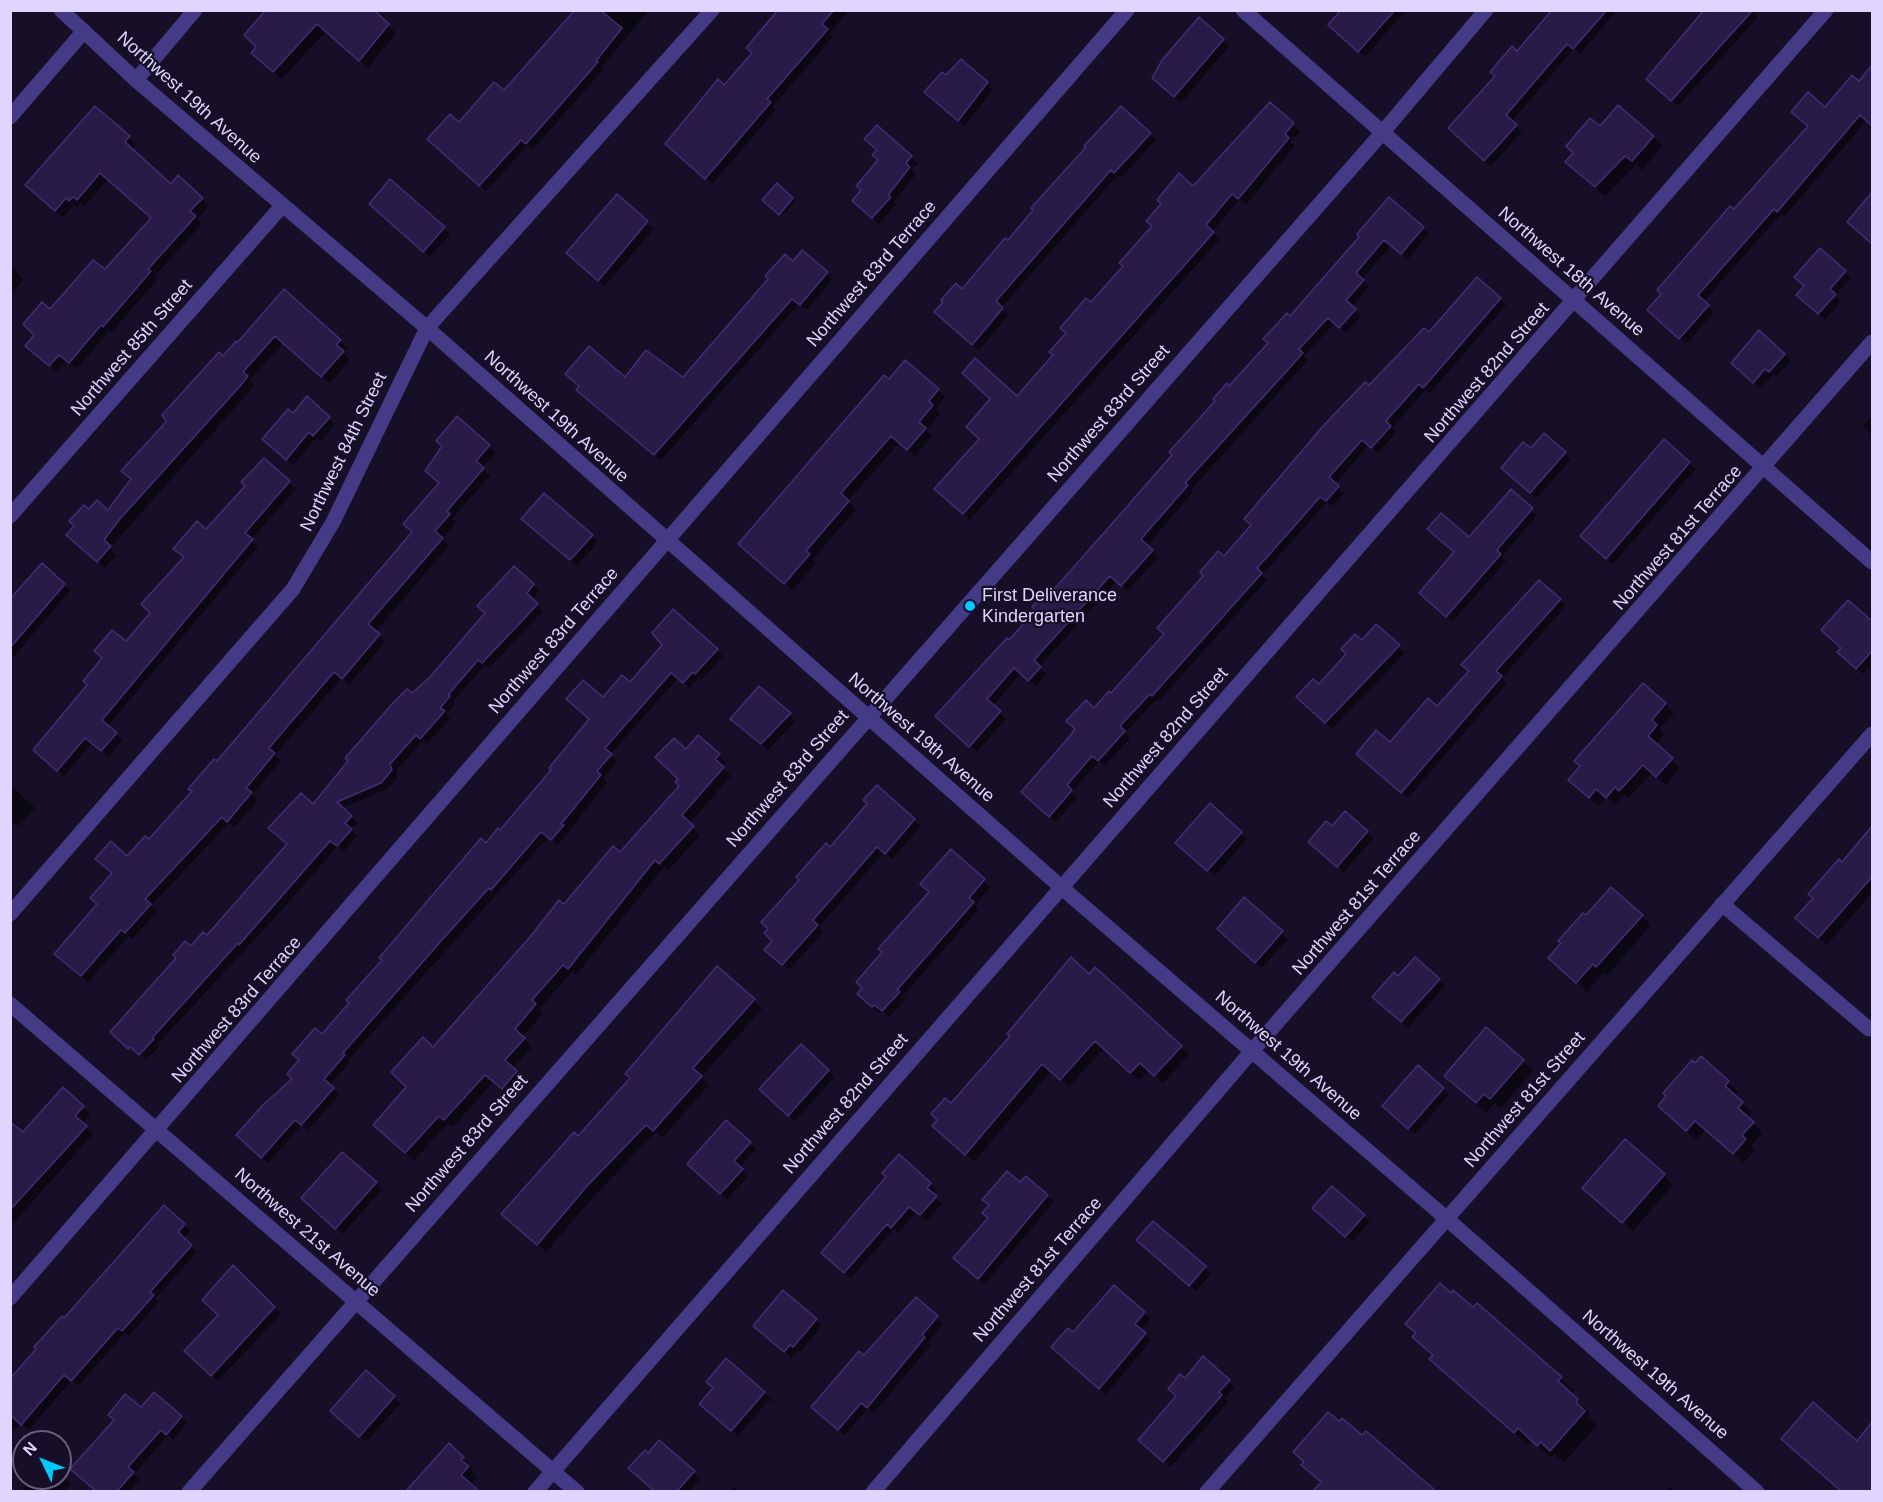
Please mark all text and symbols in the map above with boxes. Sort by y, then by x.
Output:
street label: Northwest 19th Avenue [112,27,266,169]
street label: Northwest 83rd Terrace [802,196,942,352]
street label: Northwest 18th Avenue [1493,203,1649,341]
street label: Northwest 85th Street [67,275,197,421]
street label: Northwest 82nd Street [1420,298,1554,448]
street label: Northwest 83rd Street [1043,341,1175,487]
street label: Northwest 19th Avenue [479,346,633,488]
street label: Northwest 84th Street [296,369,392,535]
street label: Northwest 81st Terrace [1609,461,1747,615]
street label: Northwest 83rd Terrace [484,563,624,719]
place label: First Deliverance Kindergarten [982,585,1117,628]
marker: First Deliverance Kindergarten [963,599,977,613]
street label: Northwest 82nd Street [1099,663,1233,813]
street label: Northwest 19th Avenue [843,669,999,807]
street label: Northwest 83rd Street [722,706,854,852]
street label: Northwest 81st Terrace [1288,826,1426,980]
street label: Northwest 83rd Terrace [167,932,307,1088]
street label: Northwest 19th Avenue [1210,987,1366,1125]
street label: Northwest 81st Street [1460,1028,1590,1172]
street label: Northwest 82nd Street [779,1029,913,1179]
street label: Northwest 83rd Street [401,1071,533,1217]
street label: Northwest 21st Avenue [230,1164,384,1302]
street label: Northwest 81st Terrace [969,1193,1107,1347]
street label: Northwest 19th Avenue [1577,1306,1733,1444]
north arrow [12,1430,72,1490]
text: N [20,1439,40,1459]

